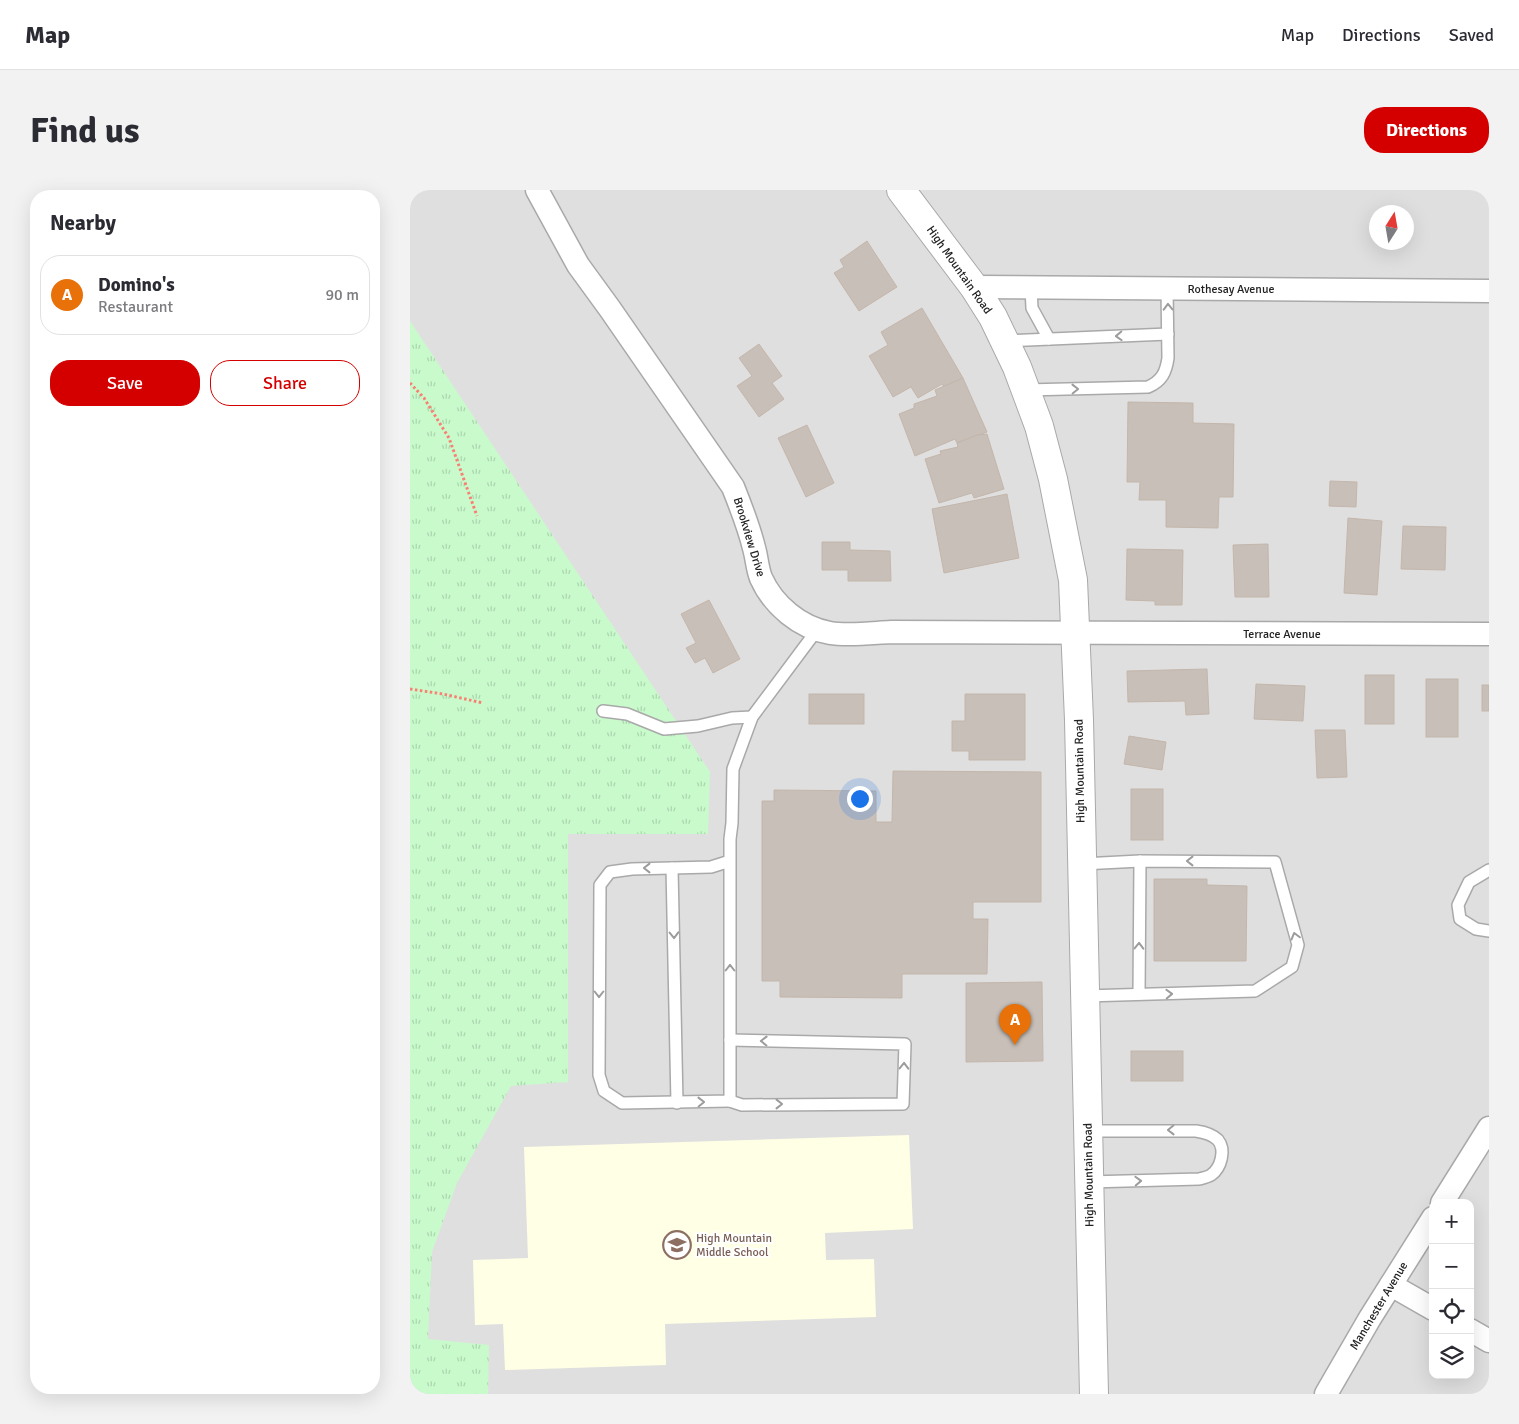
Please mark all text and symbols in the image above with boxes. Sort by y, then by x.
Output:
text: Map [25,20,70,50]
text: Map [1281,24,1314,46]
text: Directions [1342,24,1421,46]
text: Saved [1449,24,1494,46]
button: Directions [1364,107,1489,153]
text: Find us [30,109,140,152]
north arrow [1369,205,1414,250]
text: Nearby [50,210,116,236]
street label: High Mountain Road [923,223,995,317]
text: Domino's [98,273,175,297]
street label: Rothesay Avenue [1188,282,1274,297]
text: A [62,285,72,305]
text: 90 m [325,285,359,305]
text: Restaurant [98,297,173,317]
one-way arrow [1163,303,1173,310]
one-way arrow [1115,330,1123,341]
button: Save [50,360,200,406]
button: Share [210,360,360,406]
one-way arrow [1071,384,1079,394]
street label: Brookview Drive [730,495,768,579]
street label: Terrace Avenue [1243,627,1321,642]
street label: High Mountain Road [1072,719,1088,823]
your location [847,786,873,812]
one-way arrow [1186,856,1194,866]
one-way arrow [642,863,650,874]
one-way arrow [668,931,679,939]
one-way arrow [1291,932,1301,941]
one-way arrow [1134,941,1145,949]
one-way arrow [725,964,735,972]
one-way arrow [1165,988,1173,999]
one-way arrow [594,991,604,999]
pin: A [999,1004,1031,1045]
one-way arrow [760,1036,768,1046]
one-way arrow [899,1062,909,1070]
one-way arrow [698,1097,705,1107]
one-way arrow [775,1099,783,1109]
street label: High Mountain Road [1081,1123,1097,1227]
one-way arrow [1167,1125,1174,1135]
one-way arrow [1134,1175,1142,1186]
map controls [1429,1199,1474,1379]
button: + [1429,1199,1474,1244]
school or university icon: High Mountain Middle School [662,1230,692,1260]
place label: High Mountain Middle School [696,1231,772,1260]
button: − [1429,1244,1474,1289]
street label: Manchester Avenue [1347,1259,1411,1353]
button: locate [1429,1289,1474,1334]
button: layers [1429,1334,1474,1379]

